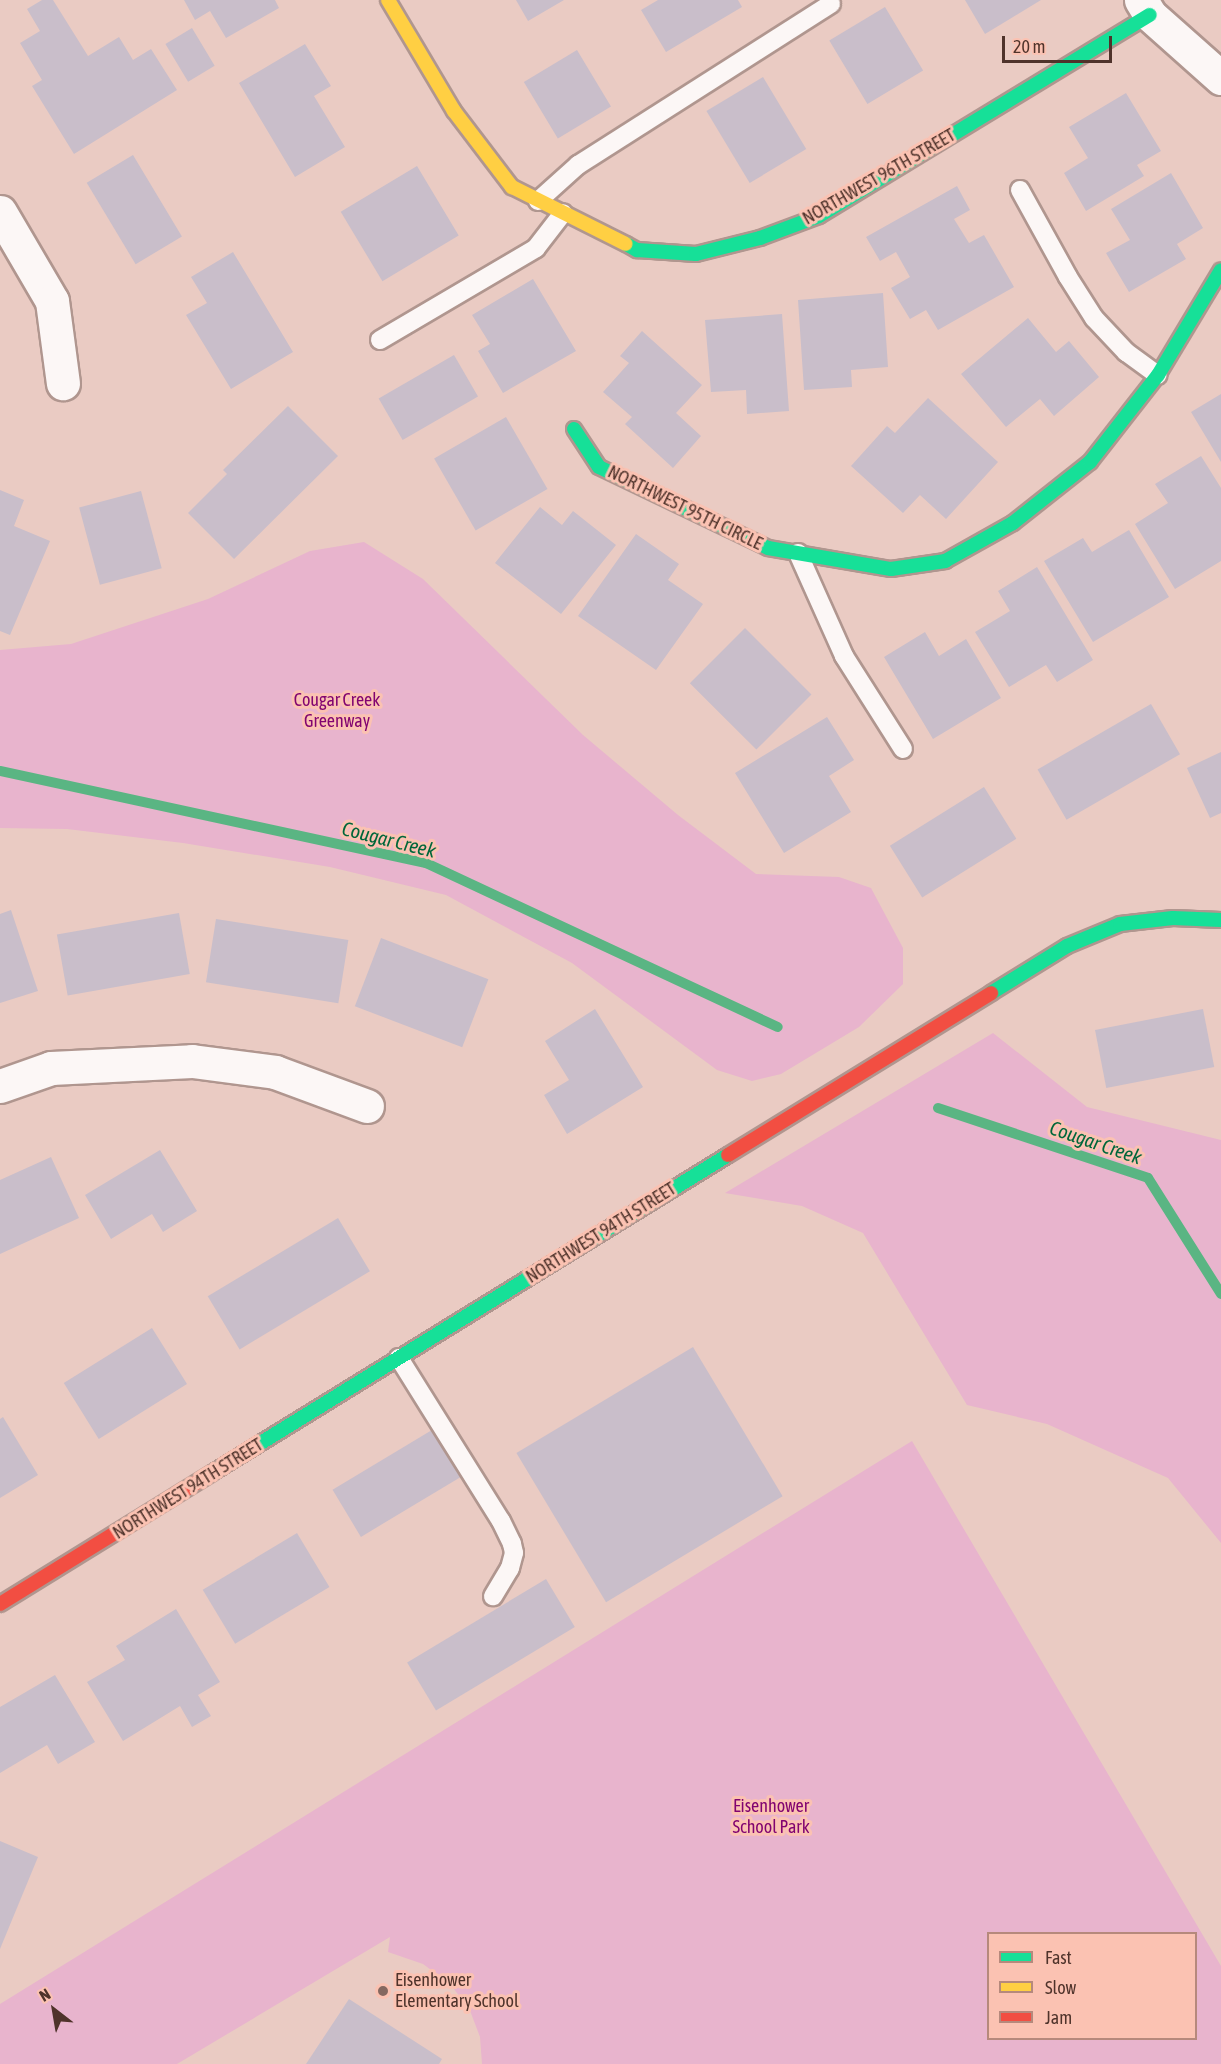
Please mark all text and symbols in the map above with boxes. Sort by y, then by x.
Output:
scale bar [1005,24,1114,62]
text: 20 m [1013,36,1045,57]
street label: NORTHWEST 96TH STREET [799,125,959,229]
street label: NORTHWEST 95TH CIRCLE [604,461,766,555]
park label: Cougar Creek Greenway [294,690,380,732]
water label: Cougar Creek [340,816,438,862]
water label: Cougar Creek [1047,1115,1145,1169]
street label: NORTHWEST 94TH STREET [522,1178,680,1288]
street label: NORTHWEST 94TH STREET [109,1434,267,1544]
park label: Eisenhower School Park [732,1796,810,1838]
legend [987,1932,1197,2040]
text: Fast [1045,1947,1072,1968]
place label: Eisenhower Elementary School [395,1970,519,2012]
text: Slow [1045,1977,1076,1998]
north arrow [24,1980,84,2040]
text: N [36,1984,53,2005]
marker: Eisenhower Elementary School [376,1984,390,1998]
text: Jam [1045,2007,1072,2028]

